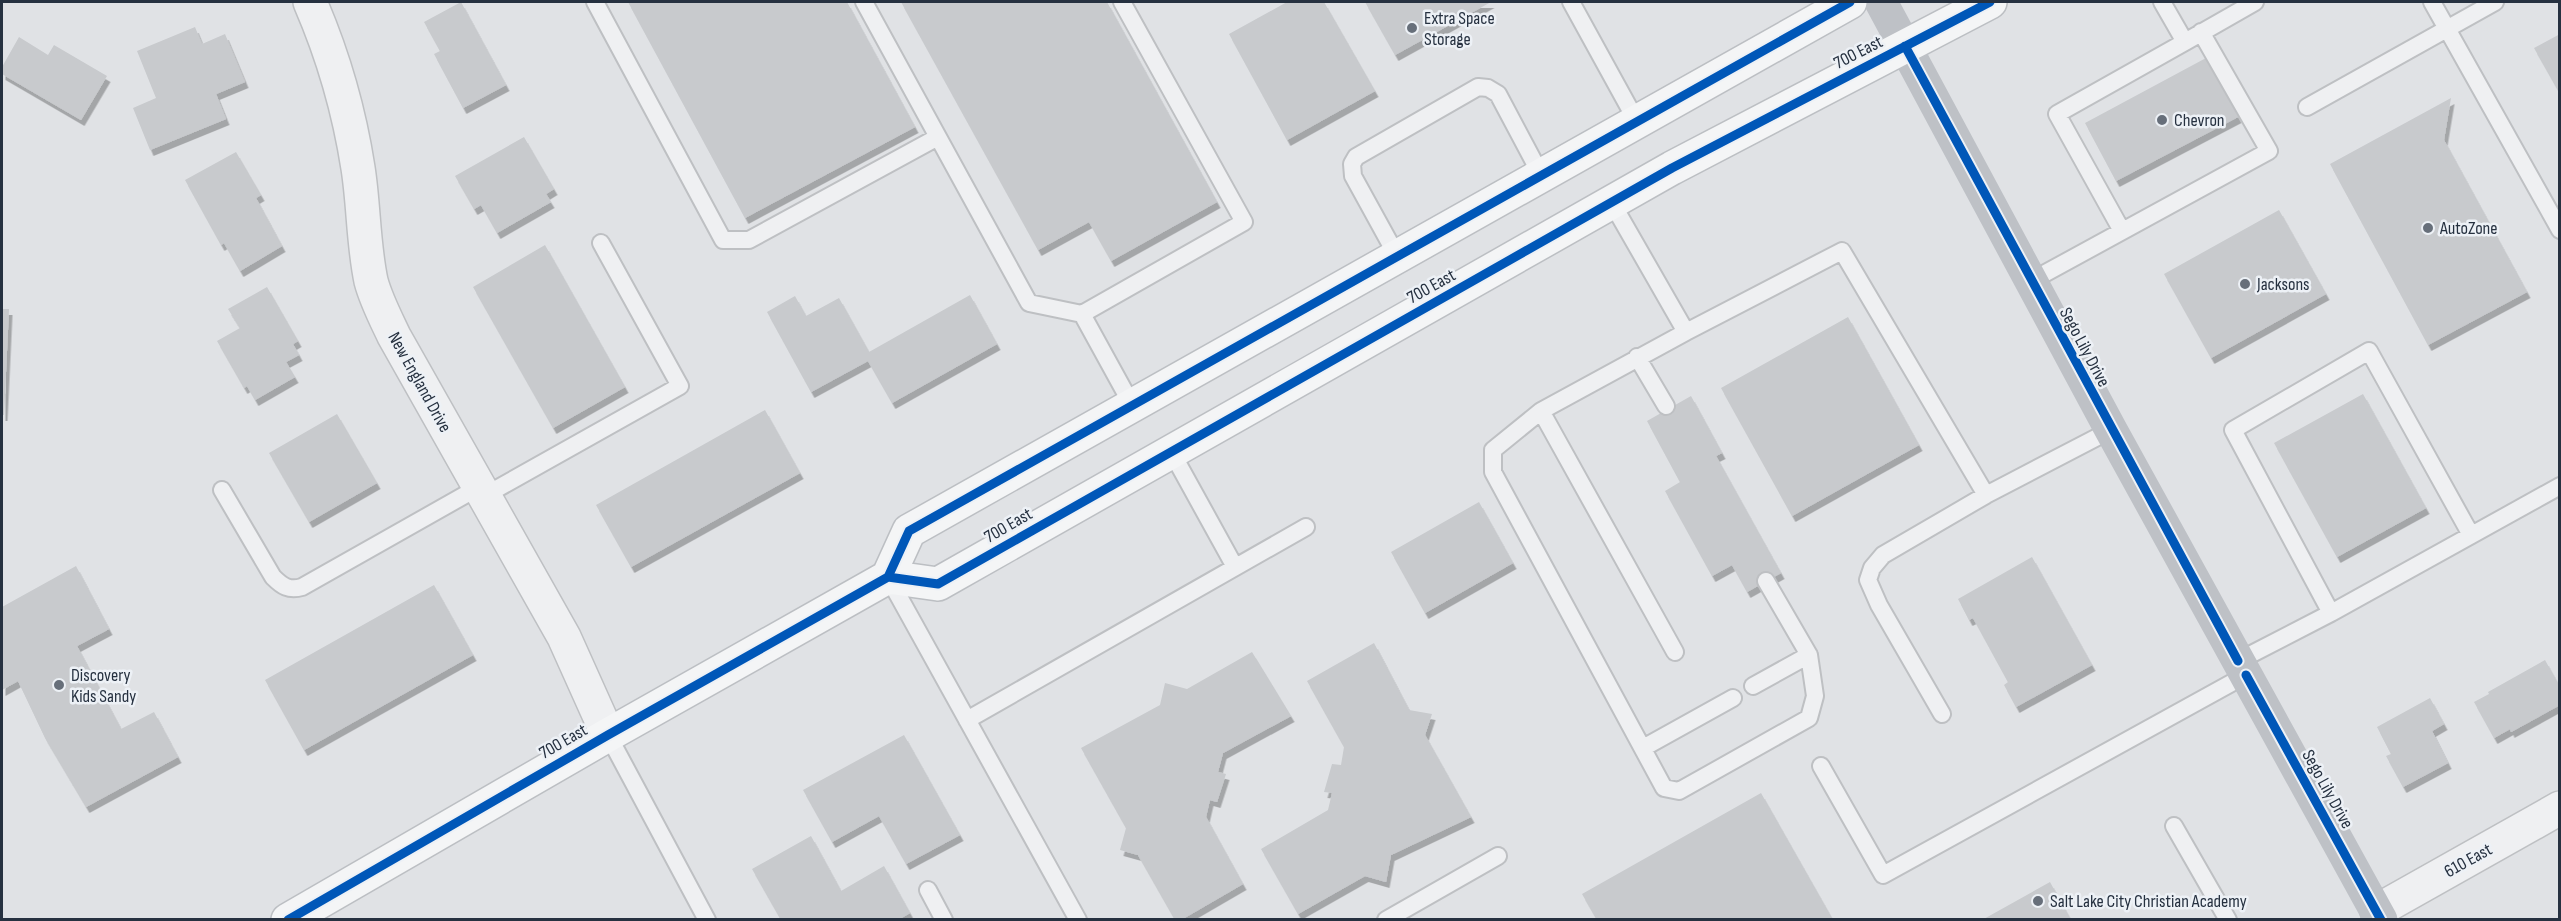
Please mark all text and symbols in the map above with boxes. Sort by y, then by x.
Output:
place label: Extra Space Storage [1424,8,1495,50]
marker: Extra Space Storage [1405,21,1419,35]
street label: 700 East [1830,31,1887,74]
place label: Chevron [2174,110,2225,131]
marker: Chevron [2155,113,2169,127]
place label: AutoZone [2439,218,2498,239]
marker: AutoZone [2421,221,2435,235]
street label: 700 East [1403,264,1460,308]
place label: Jacksons [2256,274,2310,295]
marker: Jacksons [2238,277,2252,291]
street label: Sego Lily Drive [2055,304,2114,391]
street label: New England Drive [383,328,456,436]
street label: 700 East [980,503,1036,548]
place label: Discovery Kids Sandy [71,665,136,707]
marker: Discovery Kids Sandy [52,678,66,692]
street label: 700 East [535,719,591,764]
street label: Sego Lily Drive [2297,746,2358,832]
street label: 610 East [2441,839,2496,882]
place label: Salt Lake City Christian Academy [2050,891,2247,912]
marker: Salt Lake City Christian Academy [2031,894,2045,908]

